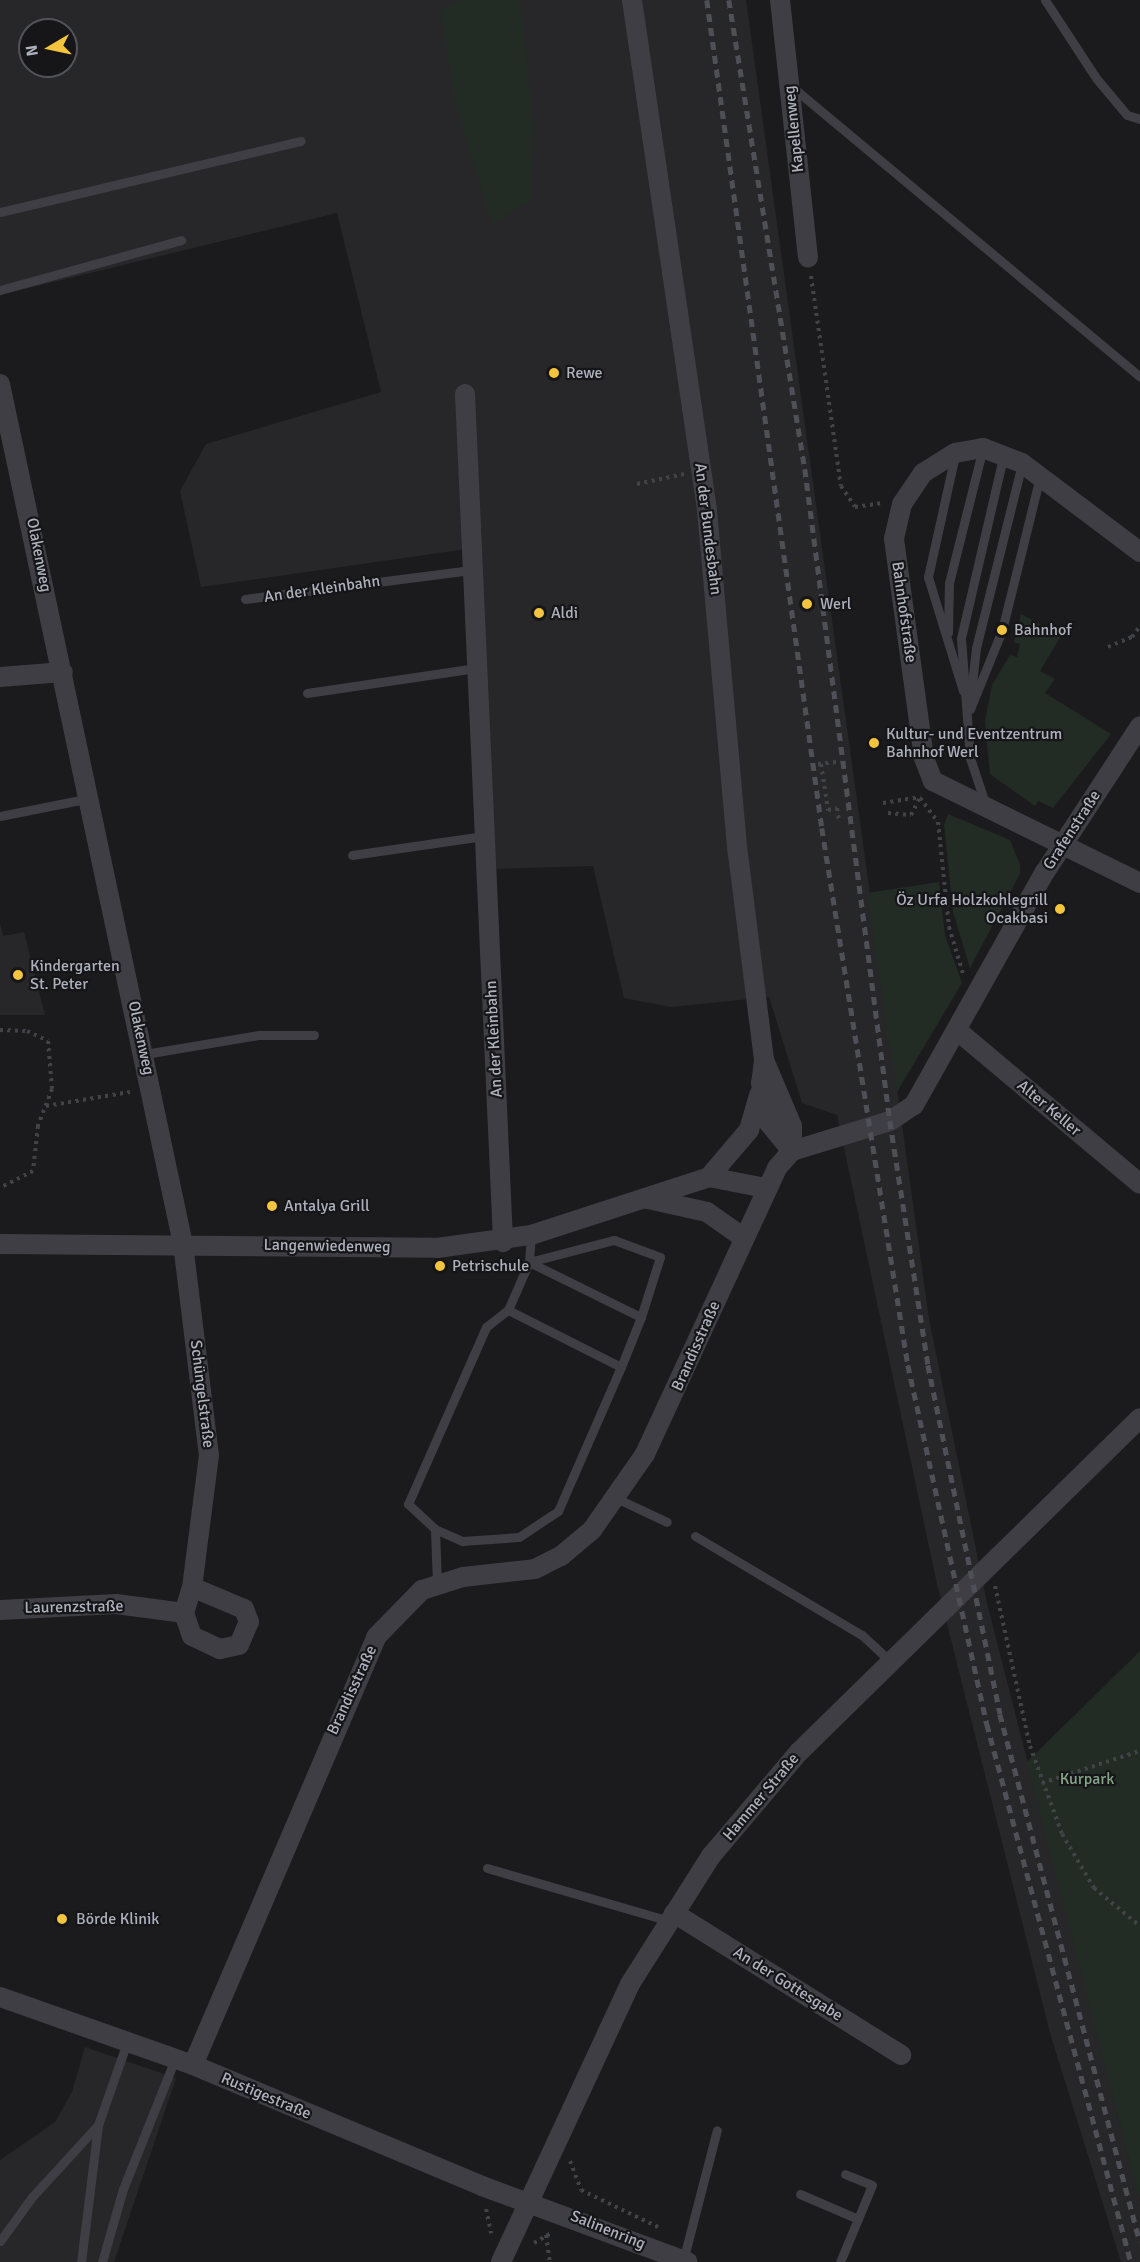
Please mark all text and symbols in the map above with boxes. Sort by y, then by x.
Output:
north arrow [18,18,78,78]
text: N [21,43,43,58]
street label: Kapellenweg [780,84,808,174]
place label: Rewe [566,363,603,383]
marker: Rewe [547,366,561,380]
street label: An der Bundesbahn [690,462,726,596]
street label: Olakenweg [22,516,56,594]
street label: Bahnhofstraße [887,560,921,664]
street label: An der Kleinbahn [263,571,381,607]
place label: Werl [820,594,852,614]
marker: Werl [798,595,816,613]
place label: Aldi [551,603,578,623]
marker: Aldi [532,606,546,620]
place label: Bahnhof [1014,620,1072,640]
marker: Bahnhof [995,623,1009,637]
place label: Kultur- und Eventzentrum Bahnhof Werl [886,724,1062,762]
marker: Kultur- und Eventzentrum Bahnhof Werl [867,736,881,750]
street label: Grafenstraße [1039,787,1105,873]
place label: Öz Urfa Holzkohlegrill Ocakbasi [896,890,1048,928]
marker: Öz Urfa Holzkohlegrill Ocakbasi [1053,902,1067,916]
place label: Kindergarten St. Peter [30,956,120,994]
marker: Kindergarten St. Peter [11,968,25,982]
street label: An der Kleinbahn [481,980,507,1098]
street label: Olakenweg [124,999,158,1077]
street label: Alter Keller [1013,1076,1085,1140]
place label: Antalya Grill [284,1196,370,1216]
marker: Antalya Grill [265,1199,279,1213]
street label: Langenwiedenweg [263,1235,391,1257]
place label: Petrischule [452,1256,529,1276]
marker: Petrischule [433,1259,447,1273]
street label: Brandisstraße [668,1298,724,1394]
street label: Schüngelstraße [186,1339,218,1449]
street label: Laurenzstraße [24,1597,124,1617]
street label: Brandisstraße [323,1642,381,1738]
street label: Hammer Straße [719,1749,803,1845]
park label: Kurpark [1060,1769,1114,1789]
place label: Börde Klinik [76,1909,159,1929]
marker: Börde Klinik [53,1910,71,1928]
street label: An der Gottesgabe [730,1943,846,2025]
street label: Rustigestraße [218,2068,314,2124]
street label: Salinenring [568,2206,648,2254]

